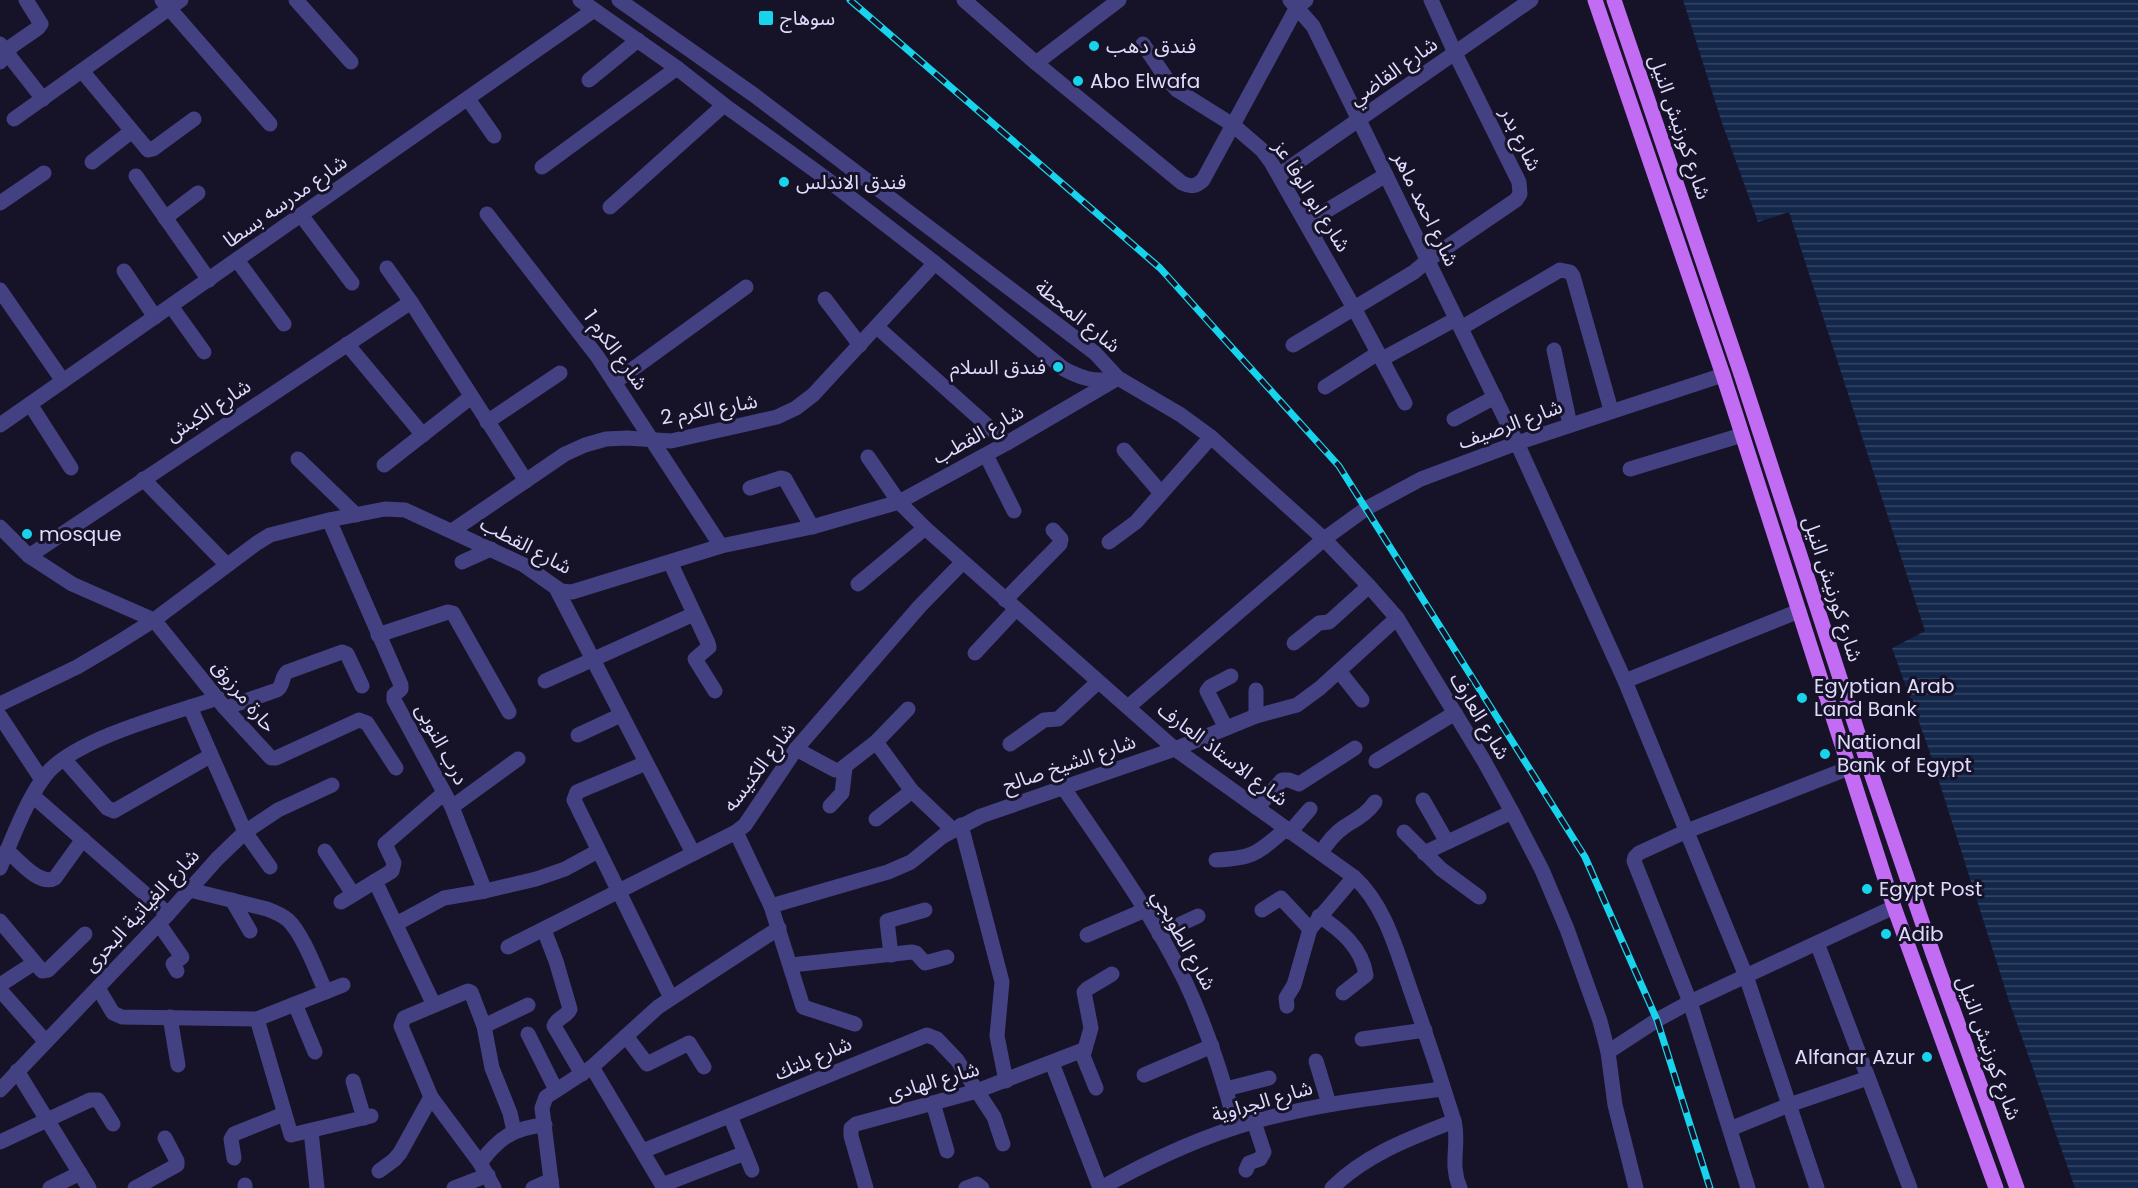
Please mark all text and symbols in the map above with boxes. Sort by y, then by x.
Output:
place label: سوهاج [780,4,835,33]
marker: سوهاج [757,9,775,27]
street label: شارع القاضي [1343,30,1444,113]
place label: فندق دهب [1106,32,1196,60]
marker: فندق دهب [1087,39,1101,53]
street label: شارع كورنيش النيل [1641,51,1718,203]
place label: Abo Elwafa [1090,67,1200,95]
marker: Abo Elwafa [1071,74,1085,88]
street label: شارع بدر [1492,102,1548,176]
street label: شارع ابو الوفا عز [1265,134,1357,258]
street label: شارع احمد ماهر [1385,146,1466,271]
street label: شارع مدرسه بسطا [217,148,353,255]
place label: فندق الاندلس [796,168,906,196]
marker: فندق الاندلس [777,175,791,189]
street label: شارع المحطة [1029,273,1127,360]
street label: شارع الكرم 1 [577,304,655,396]
place label: فندق السلام [950,353,1046,382]
marker: فندق السلام [1051,360,1065,374]
street label: شارع الكبش [160,372,257,449]
street label: شارع الكرم 2 [658,387,760,432]
street label: شارع الرصيف [1454,392,1566,457]
street label: شارع القطب [927,397,1029,471]
street label: شارع القطب [475,509,577,582]
street label: شارع كورنيش النيل [1795,513,1870,666]
place label: mosque [39,520,122,548]
marker: mosque [20,527,34,541]
street label: حارة مرزوق [205,653,283,739]
street label: شارع العارف [1442,667,1517,765]
place label: Egyptian Arab Land Bank [1814,672,1954,723]
marker: Egyptian Arab Land Bank [1795,691,1809,705]
street label: شارع الاستاذ العارف [1151,696,1294,813]
street label: درب النوبى [409,698,475,790]
street label: شارع الكنيسه [716,716,803,818]
street label: شارع الشيخ صالح [999,727,1140,800]
place label: National Bank of Egypt [1837,728,1972,779]
marker: National Bank of Egypt [1818,747,1832,761]
street label: شارع الغياتية البحرى [76,842,206,978]
place label: Egypt Post [1879,875,1982,903]
marker: Egypt Post [1860,882,1874,896]
street label: شارع الطوبجي [1143,885,1223,996]
place label: Adib [1898,920,1943,948]
marker: Adib [1879,927,1893,941]
street label: شارع كورنيش النيل [1949,972,2028,1124]
street label: شارع بلتك [770,1029,856,1088]
place label: Alfanar Azur [1795,1043,1915,1071]
marker: Alfanar Azur [1920,1050,1934,1064]
street label: شارع الهادى [883,1054,983,1109]
street label: شارع الجراوية [1208,1073,1316,1130]

